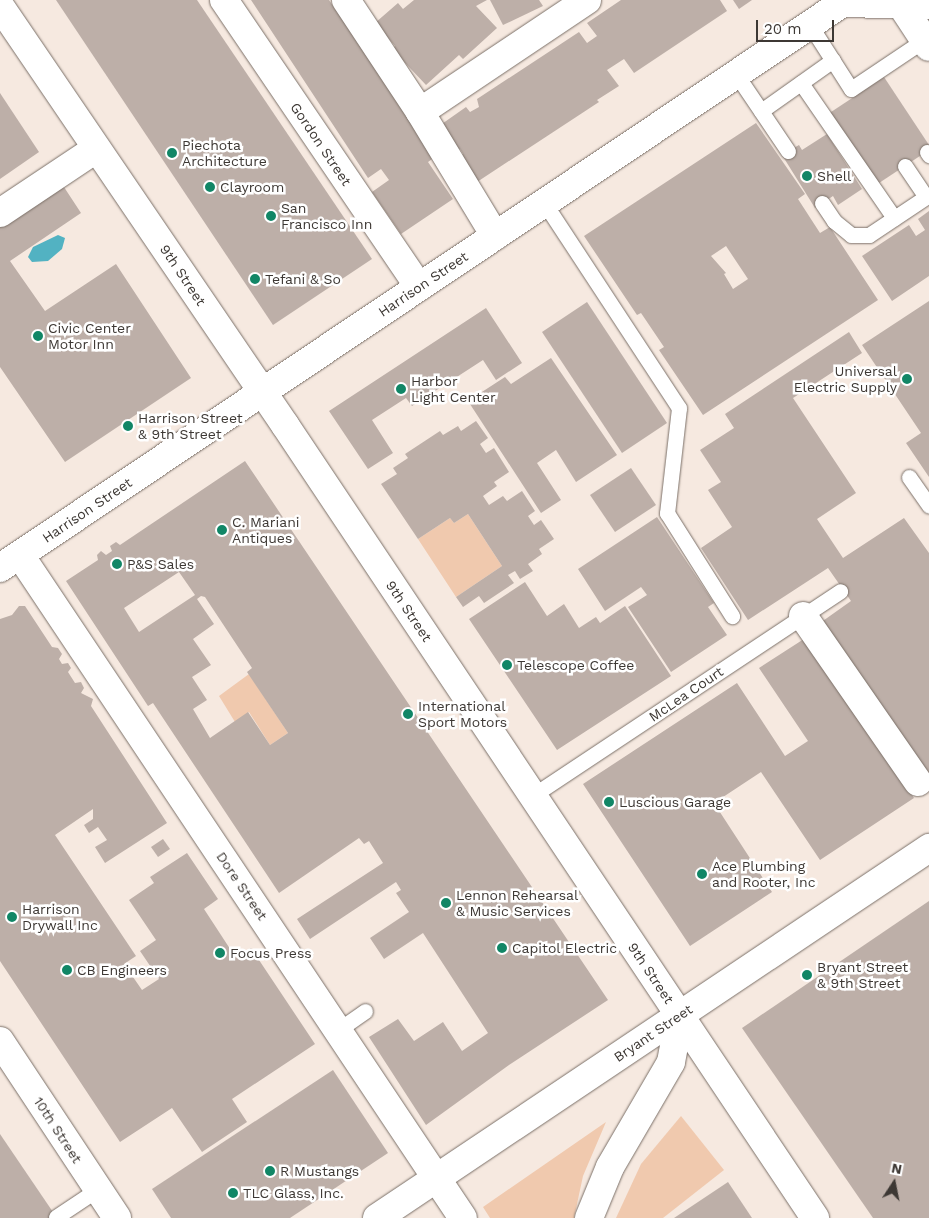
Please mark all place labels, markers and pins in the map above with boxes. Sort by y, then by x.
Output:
place label: Piechota Architecture [182,137,267,170]
marker: Piechota Architecture [166,147,178,159]
place label: Shell [817,168,851,184]
marker: Shell [801,170,813,182]
place label: Clayroom [220,179,284,195]
marker: Clayroom [204,181,216,193]
place label: San Francisco Inn [281,200,372,232]
marker: San Francisco Inn [265,210,277,222]
place label: Tefani & So [265,271,341,287]
marker: Tefani & So [249,273,261,285]
place label: Civic Center Motor Inn [48,320,131,352]
marker: Civic Center Motor Inn [32,330,44,342]
place label: Universal Electric Supply [794,363,897,396]
place label: Harbor Light Center [411,373,496,406]
marker: Universal Electric Supply [901,373,913,385]
marker: Harbor Light Center [395,383,407,395]
place label: Harrison Street & 9th Street [138,410,243,442]
marker: Harrison Street & 9th Street [122,420,134,432]
place label: C. Mariani Antiques [232,514,300,546]
marker: C. Mariani Antiques [216,524,228,536]
place label: P&S Sales [127,556,194,572]
marker: P&S Sales [111,558,123,570]
place label: Telescope Coffee [517,657,634,673]
marker: Telescope Coffee [501,659,513,671]
place label: International Sport Motors [418,698,507,730]
marker: International Sport Motors [402,708,414,720]
place label: Luscious Garage [619,794,731,810]
marker: Luscious Garage [603,796,615,808]
place label: Ace Plumbing and Rooter, Inc [712,858,816,890]
marker: Ace Plumbing and Rooter, Inc [696,868,708,880]
place label: Lennon Rehearsal & Music Services [456,887,578,920]
marker: Lennon Rehearsal & Music Services [440,897,452,909]
place label: Harrison Drywall Inc [22,901,98,934]
marker: Harrison Drywall Inc [6,911,18,923]
place label: Capitol Electric [512,940,618,956]
marker: Capitol Electric [496,942,508,954]
place label: Focus Press [230,945,312,961]
marker: Focus Press [214,947,226,959]
place label: Bryant Street & 9th Street [817,959,908,992]
place label: CB Engineers [77,962,167,978]
marker: CB Engineers [61,964,73,976]
marker: Bryant Street & 9th Street [801,969,813,981]
place label: R Mustangs [280,1163,359,1179]
marker: R Mustangs [264,1165,276,1177]
place label: TLC Glass, Inc. [243,1185,344,1201]
marker: TLC Glass, Inc. [227,1187,239,1199]

